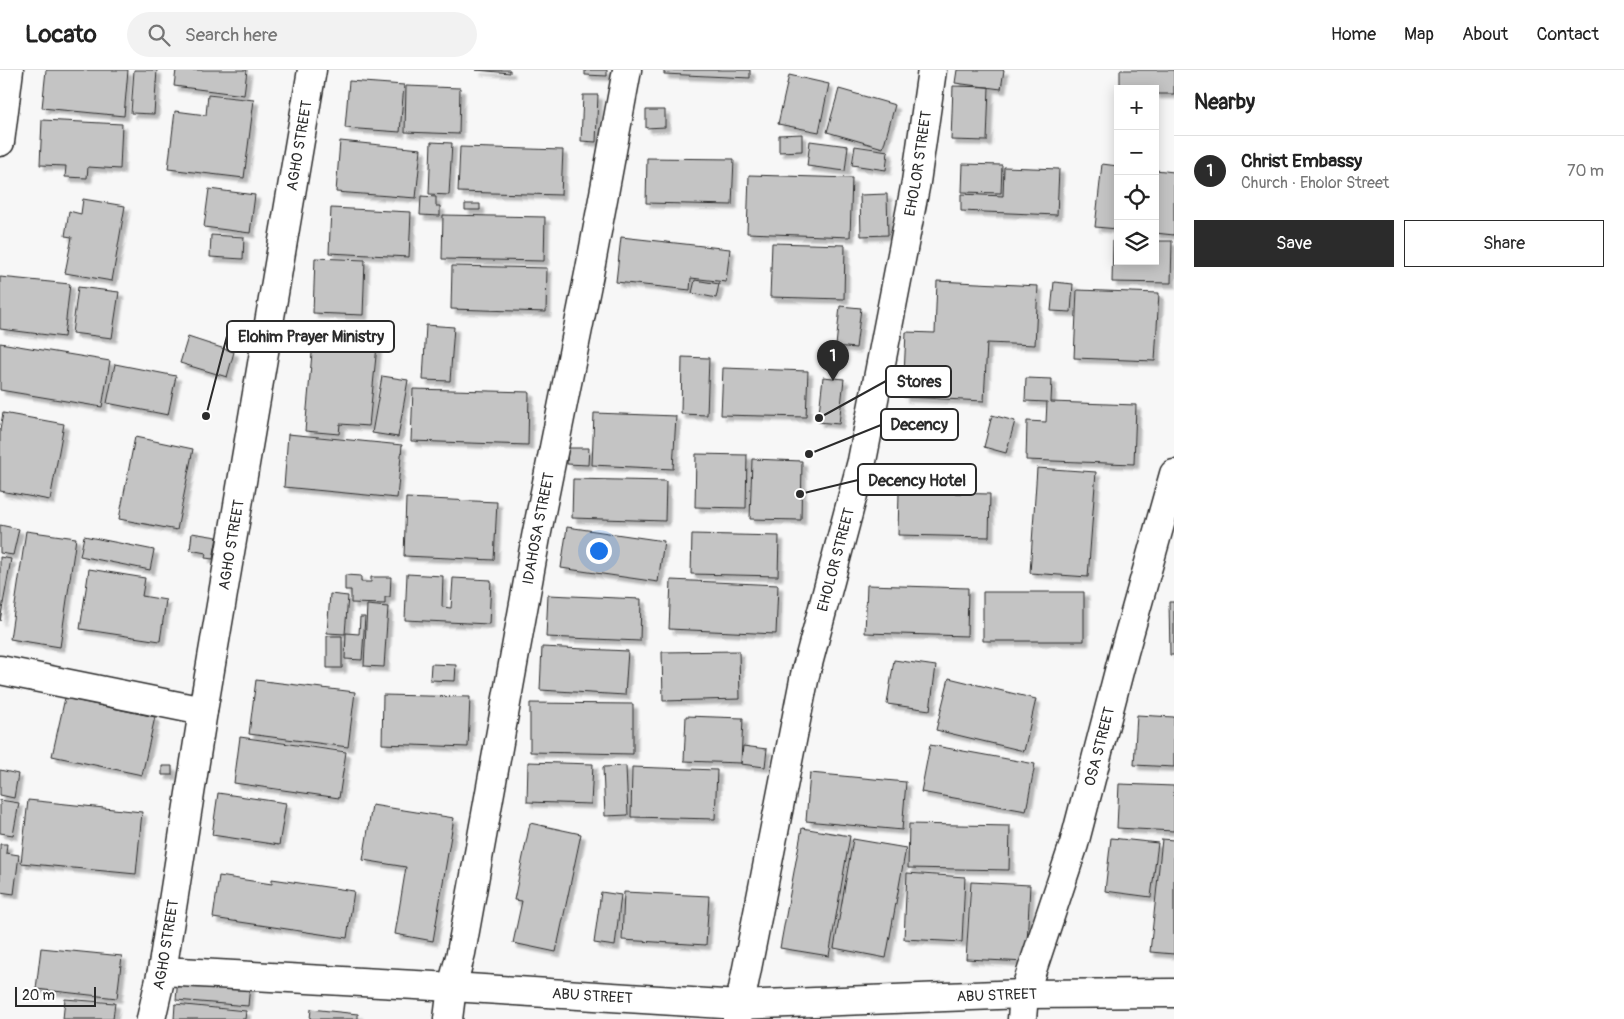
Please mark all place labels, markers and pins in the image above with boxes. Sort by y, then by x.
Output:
callout: Elohim Prayer Ministry [227,321,394,352]
pin: 1 [817,340,849,381]
callout: Stores [886,366,951,397]
callout: Decency [881,409,958,440]
callout: Decency Hotel [858,464,976,495]

